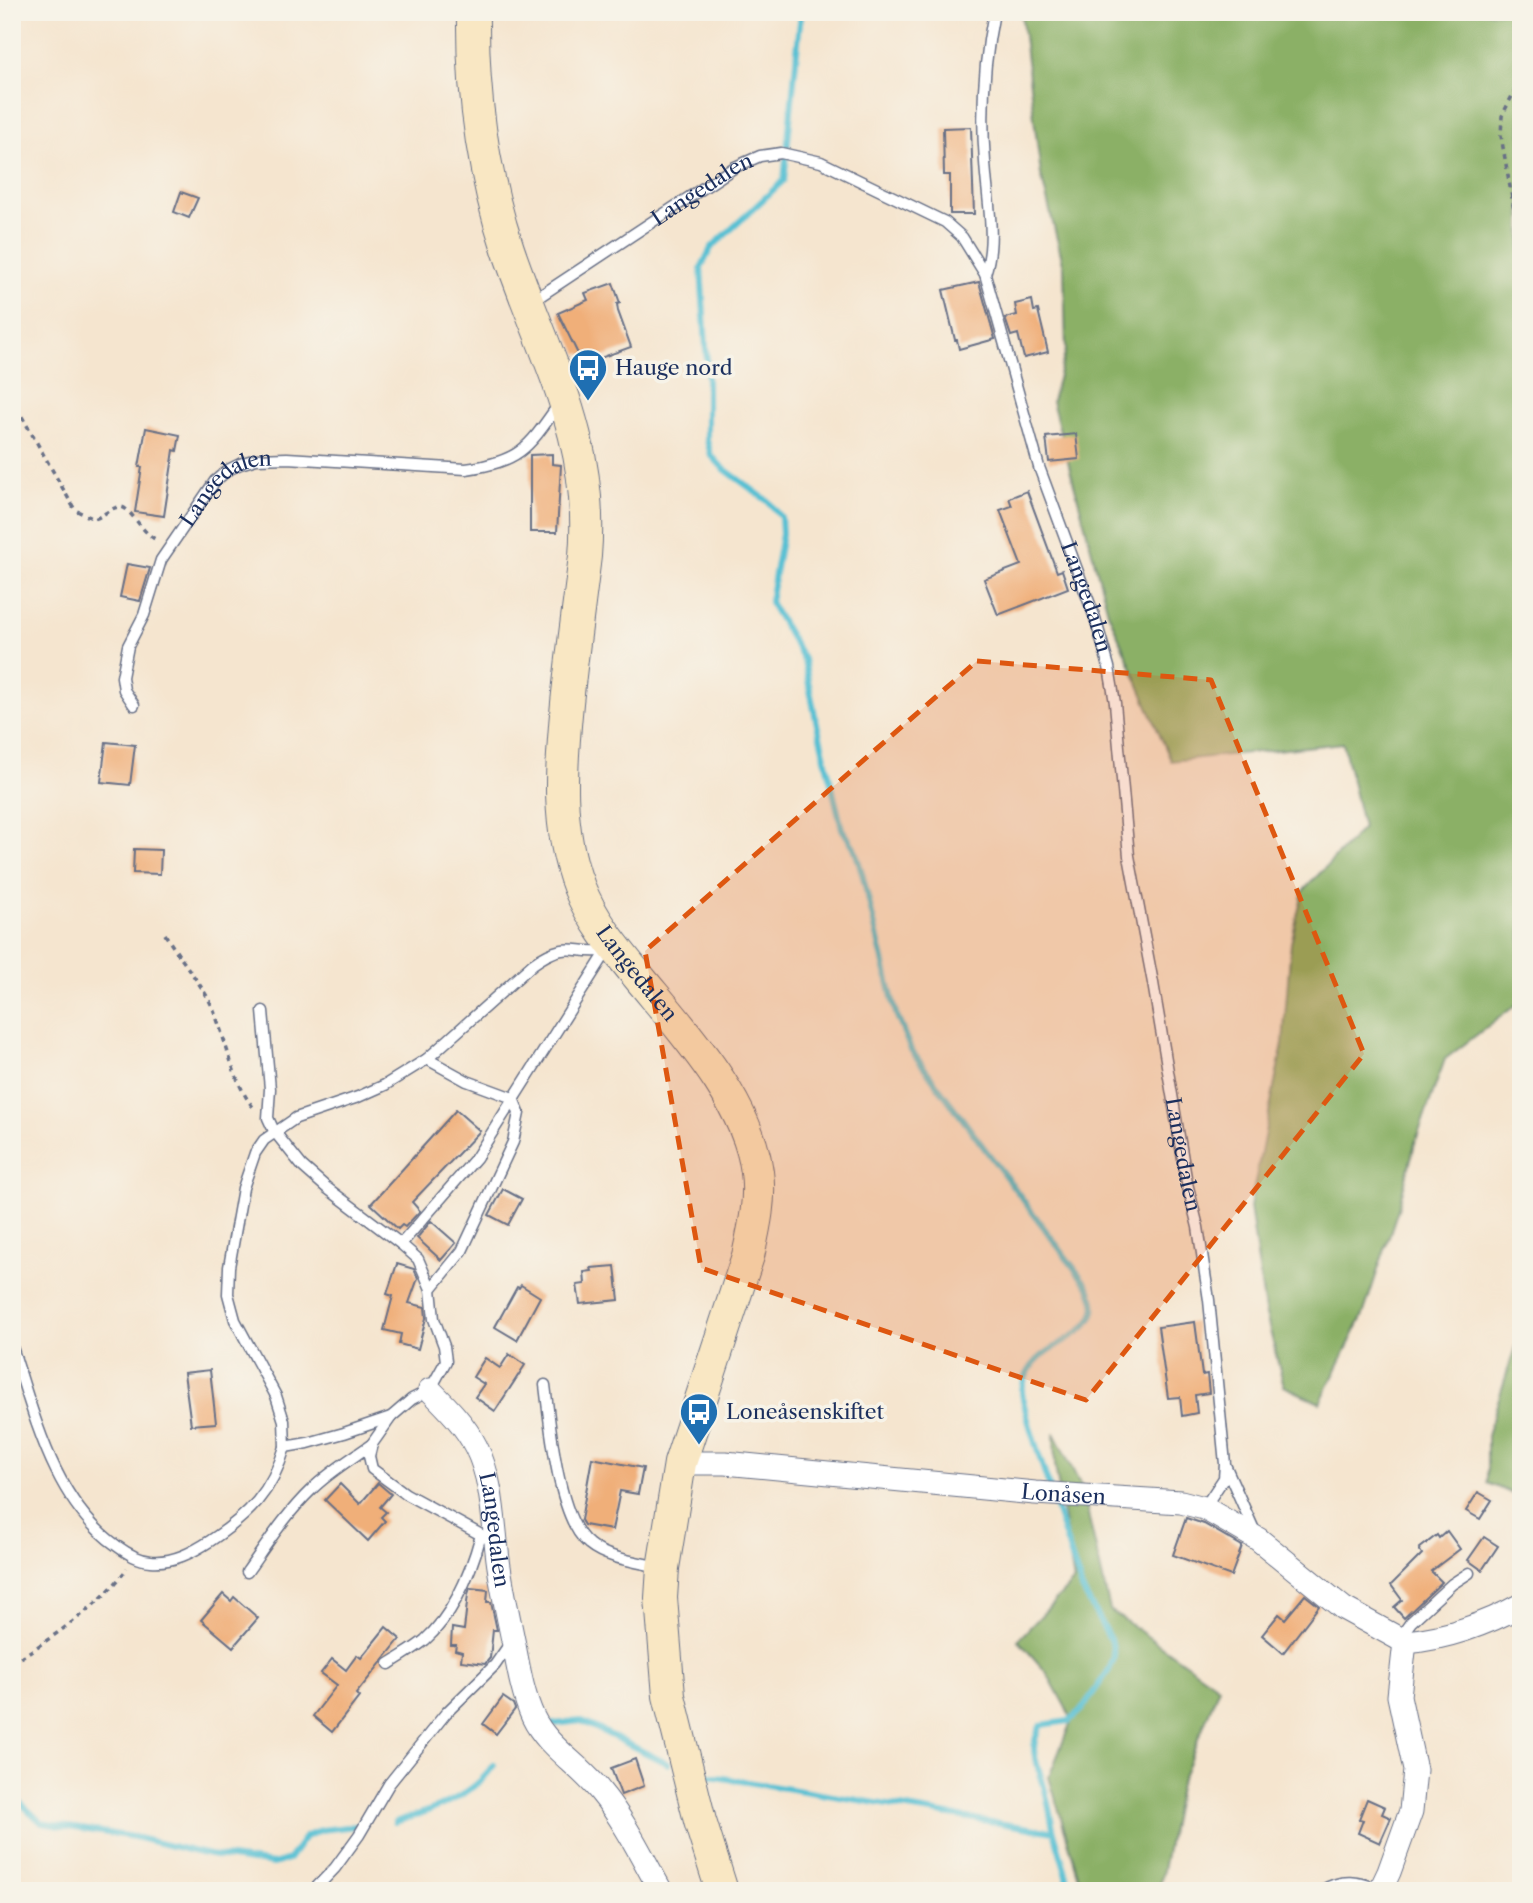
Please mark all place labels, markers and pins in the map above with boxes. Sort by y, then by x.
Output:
bus stop icon: Hauge nord [567,347,609,402]
place label: Hauge nord [615,355,733,380]
bus stop icon: Loneåsenskiftet [678,1391,720,1446]
place label: Loneåsenskiftet [726,1399,885,1424]

